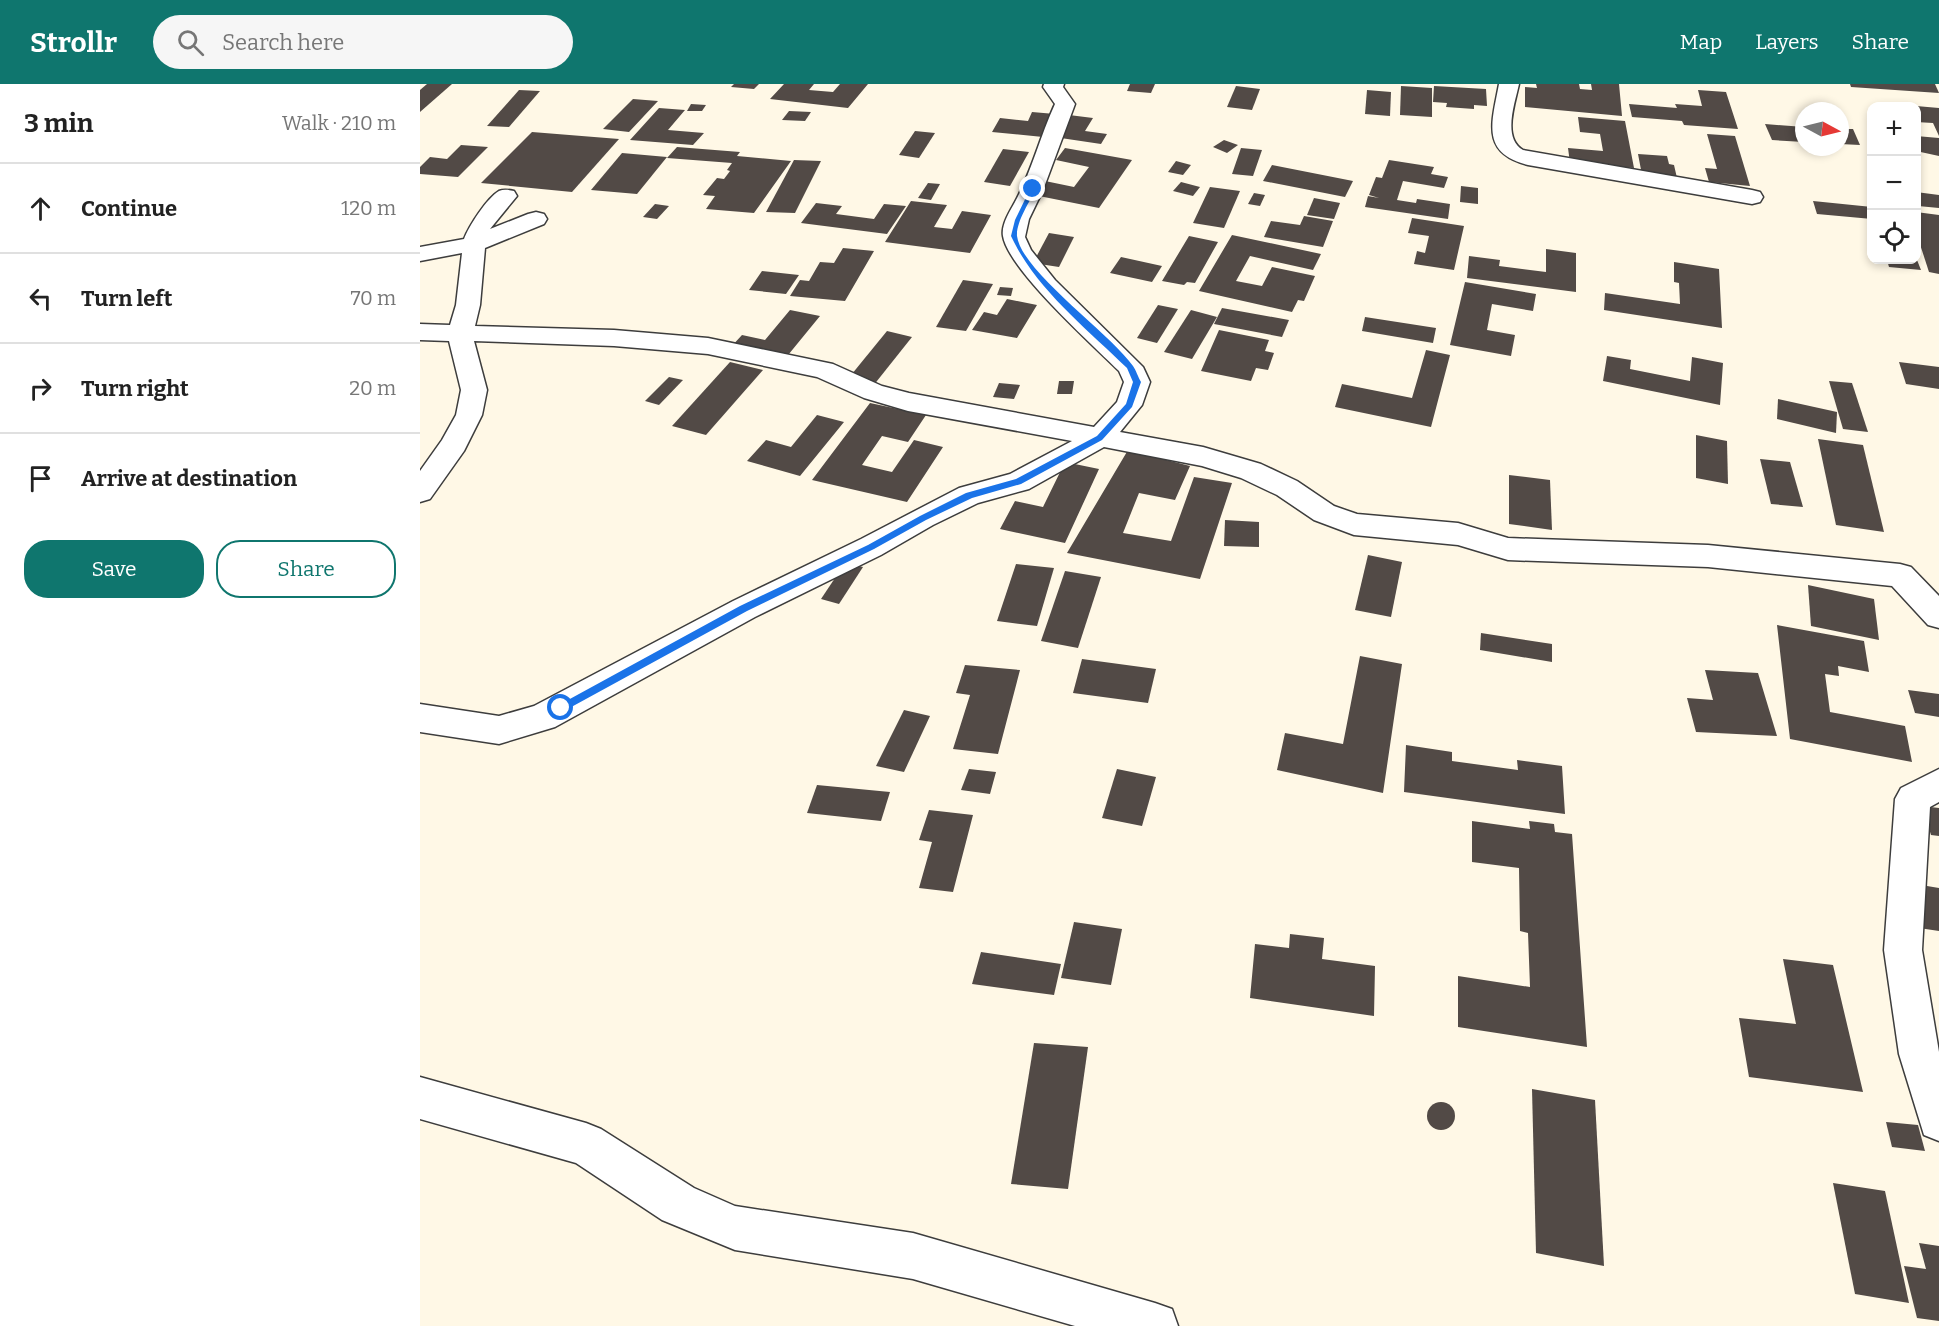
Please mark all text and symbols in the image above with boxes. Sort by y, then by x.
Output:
search box [153,15,573,69]
text: Strollr [30,26,117,59]
icon: search [174,26,207,59]
text: Search here [222,29,344,56]
text: Map [1680,29,1722,55]
text: Layers [1755,29,1819,55]
text: Share [1852,29,1909,55]
north arrow [1795,102,1849,156]
map controls [1867,102,1921,264]
button: + [1867,102,1921,156]
text: 3 min [24,108,93,139]
text: Walk · 210 m [282,111,396,135]
button: − [1867,156,1921,210]
route end [1019,175,1045,201]
icon: ahead [24,192,57,225]
text: Continue [81,195,177,222]
text: 120 m [341,196,396,220]
button: locate [1867,210,1921,264]
icon: left [24,282,57,315]
text: Turn left [81,285,173,312]
text: 70 m [350,286,396,310]
icon: right [24,372,57,405]
text: Turn right [81,375,189,402]
text: 20 m [349,376,396,400]
icon: arrive [24,462,57,495]
text: Arrive at destination [81,465,297,492]
button: Save [24,540,204,598]
button: Share [216,540,396,598]
route start [547,694,573,720]

